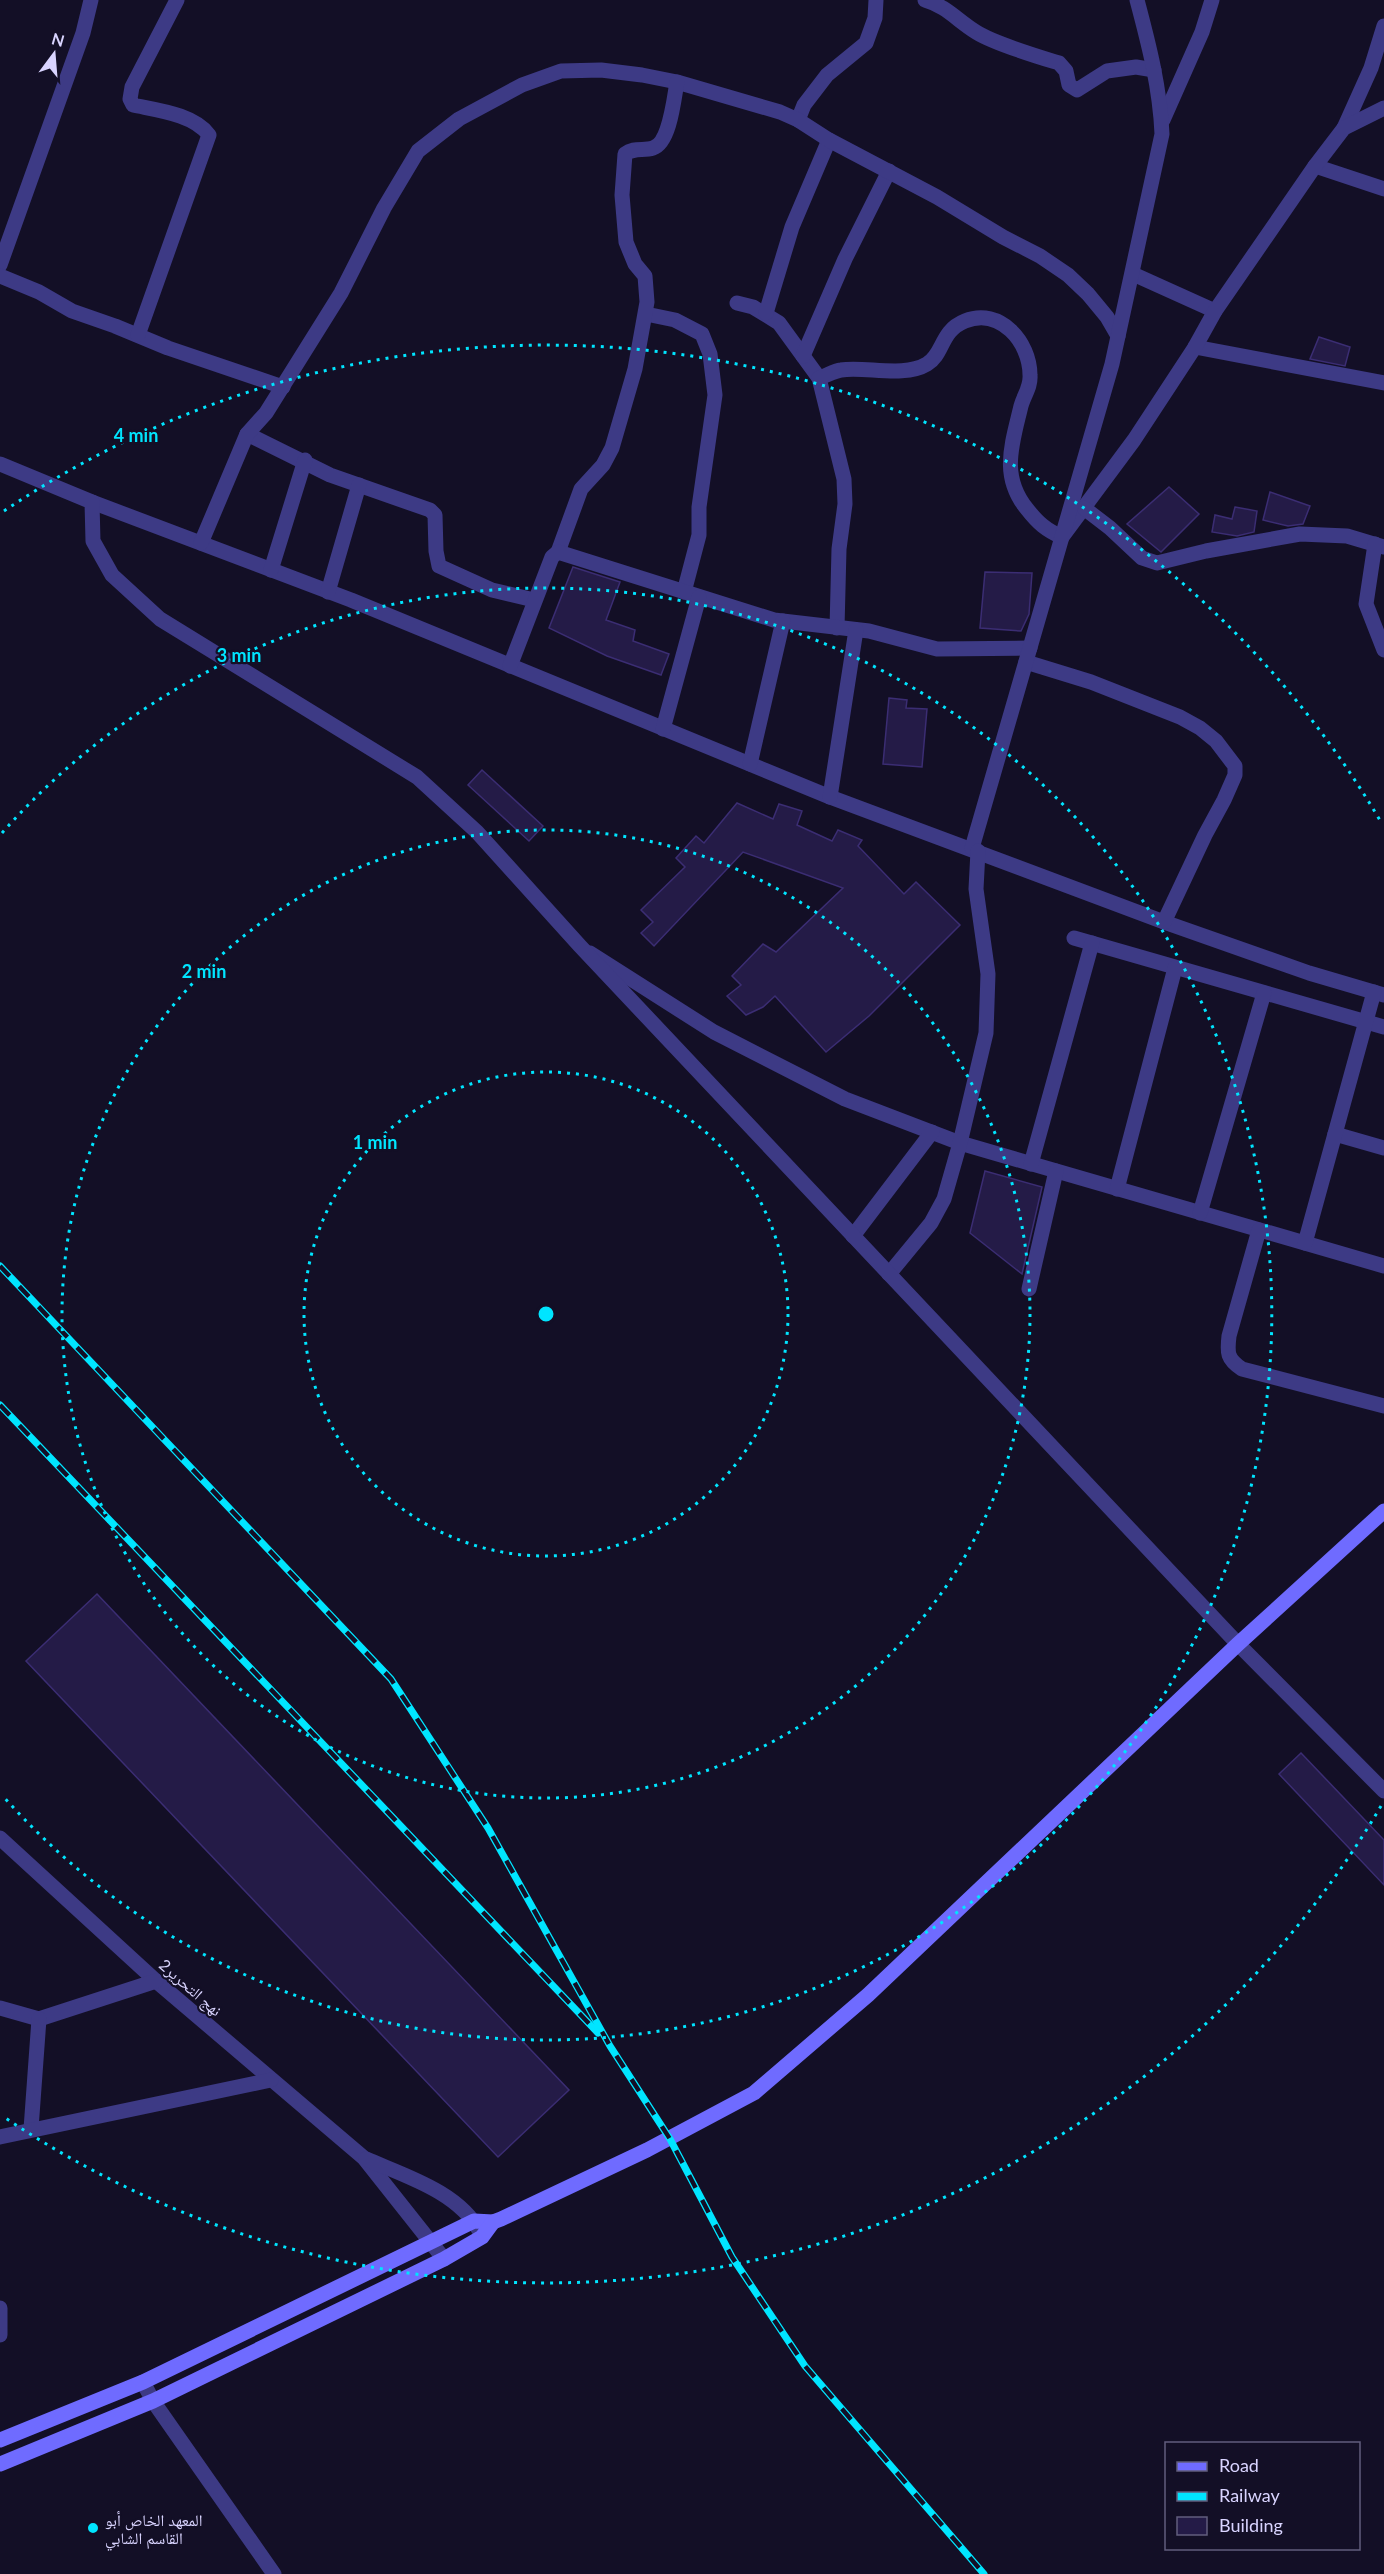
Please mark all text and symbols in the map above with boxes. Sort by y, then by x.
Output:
north arrow [24,24,84,84]
text: N [50,28,67,50]
text: 4 min [114,424,158,446]
text: 3 min [217,644,261,666]
text: 2 min [182,960,226,982]
text: 1 min [353,1131,397,1153]
centre of rings [536,1304,556,1324]
street label: نهج التحرير2 [155,1955,226,2021]
legend [1165,2442,1360,2550]
text: Road [1219,2454,1259,2476]
text: Railway [1219,2484,1280,2506]
place label: المعهد الخاص أبو القاسم الشابي [105,2510,202,2551]
text: Building [1219,2514,1283,2536]
marker: المعهد الخاص أبو القاسم الشابي [86,2521,100,2535]

